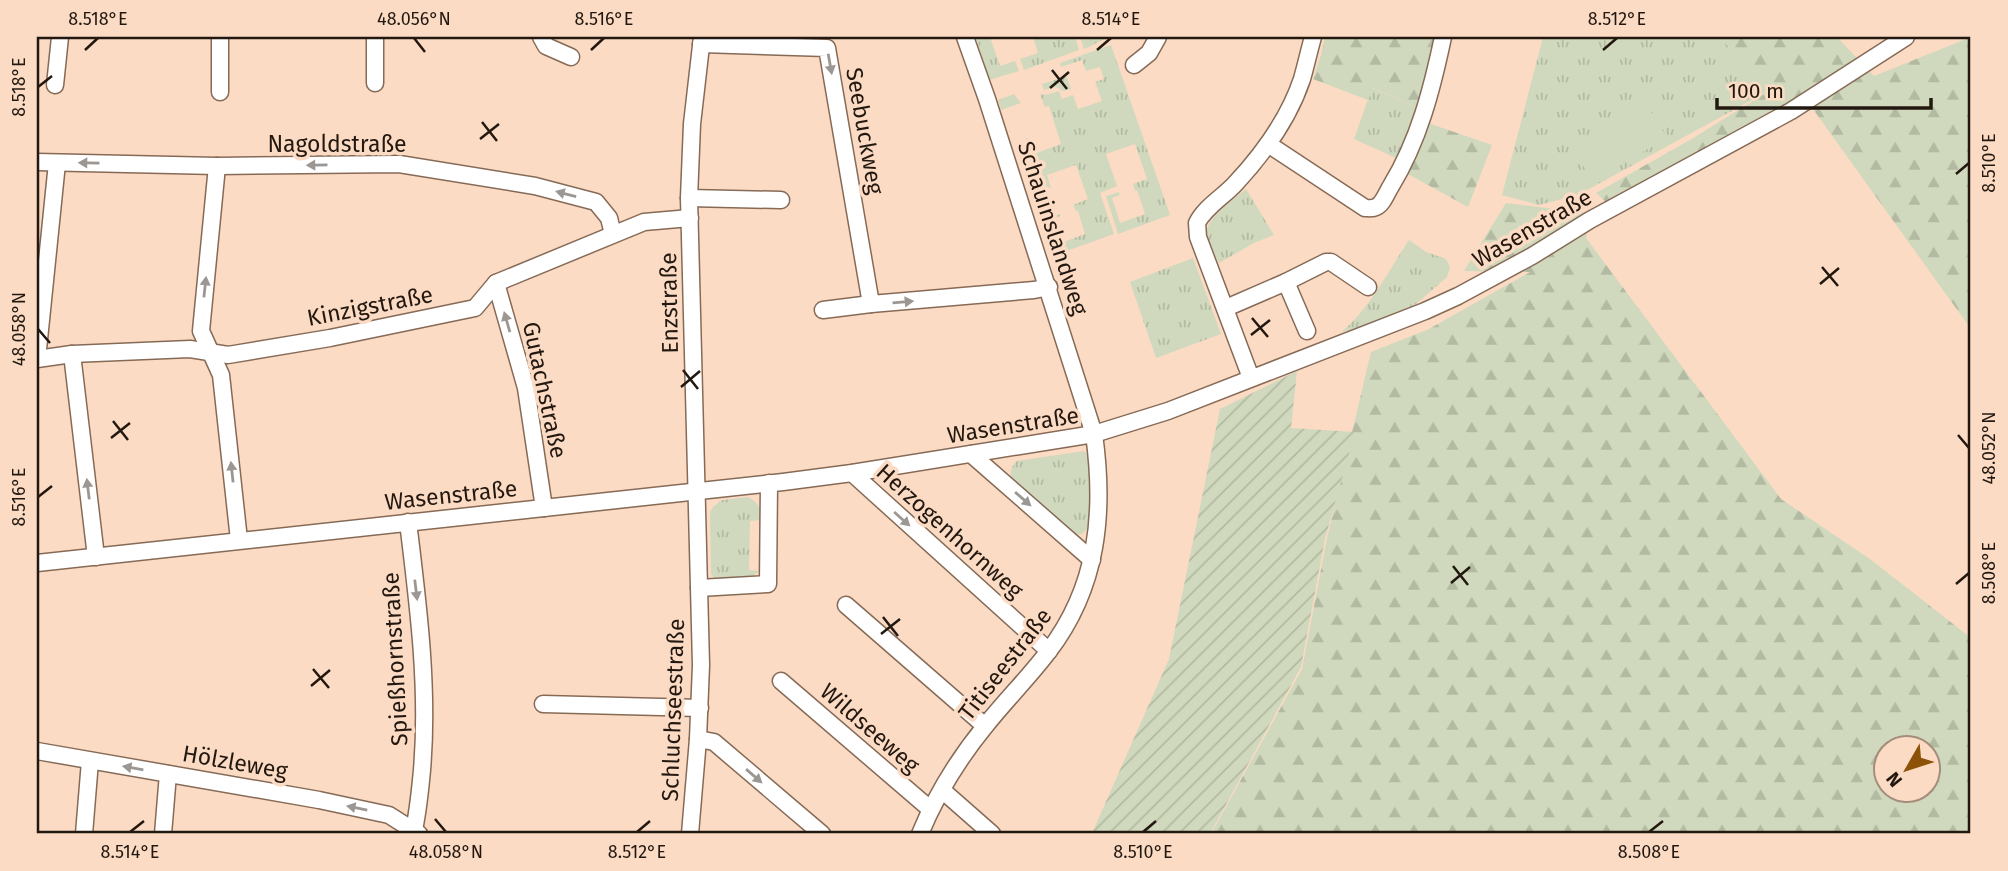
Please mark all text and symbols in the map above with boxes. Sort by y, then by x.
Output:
text: 8.518°E [68,8,128,30]
text: 48.056°N [377,8,451,30]
text: 8.516°E [575,8,633,30]
text: 8.514°E [1082,8,1140,30]
text: 8.512°E [1588,8,1646,30]
one-way arrow [825,53,836,75]
text: 8.518°E [8,57,30,117]
street label: Seebuckweg [840,65,890,197]
scale bar [1717,66,1931,110]
text: 100 m [1728,78,1784,104]
street label: Nagoldstraße [267,130,407,158]
text: 8.510°E [1978,133,2000,193]
street label: Schauinslandweg [1012,138,1094,318]
one-way arrow [78,157,100,169]
one-way arrow [305,160,327,171]
street label: Wasenstraße [1467,183,1597,273]
one-way arrow [554,188,576,199]
street label: Enzstraße [654,252,684,354]
one-way arrow [200,276,211,298]
street label: Kinzigstraße [305,280,435,332]
text: 48.058°N [8,292,30,366]
one-way arrow [892,296,914,307]
one-way arrow [501,310,512,332]
street label: Gutachstraße [517,319,573,461]
street label: Wasenstraße [945,401,1081,449]
text: 48.052°N [1978,411,2000,485]
street label: Herzogenhornweg [871,458,1029,604]
one-way arrow [226,461,237,483]
text: 8.516°E [8,468,30,526]
street label: Wasenstraße [383,474,519,516]
one-way arrow [82,478,93,500]
one-way arrow [1014,491,1031,506]
one-way arrow [893,511,911,527]
text: 8.508°E [1978,542,2000,604]
street label: Spießhornstraße [376,571,414,747]
one-way arrow [411,579,422,601]
street label: Titiseestraße [952,602,1058,726]
street label: Schluchseestraße [656,618,690,802]
street label: Wildseeweg [815,677,925,779]
north arrow [1871,734,1941,804]
street label: Hölzleweg [180,739,290,785]
one-way arrow [122,762,144,773]
text: N [1881,767,1907,792]
one-way arrow [745,768,762,783]
one-way arrow [346,802,368,813]
text: 8.514°E [101,841,159,863]
text: 48.058°N [409,841,483,863]
text: 8.512°E [608,841,666,863]
text: 8.510°E [1113,841,1173,863]
text: 8.508°E [1618,841,1680,863]

